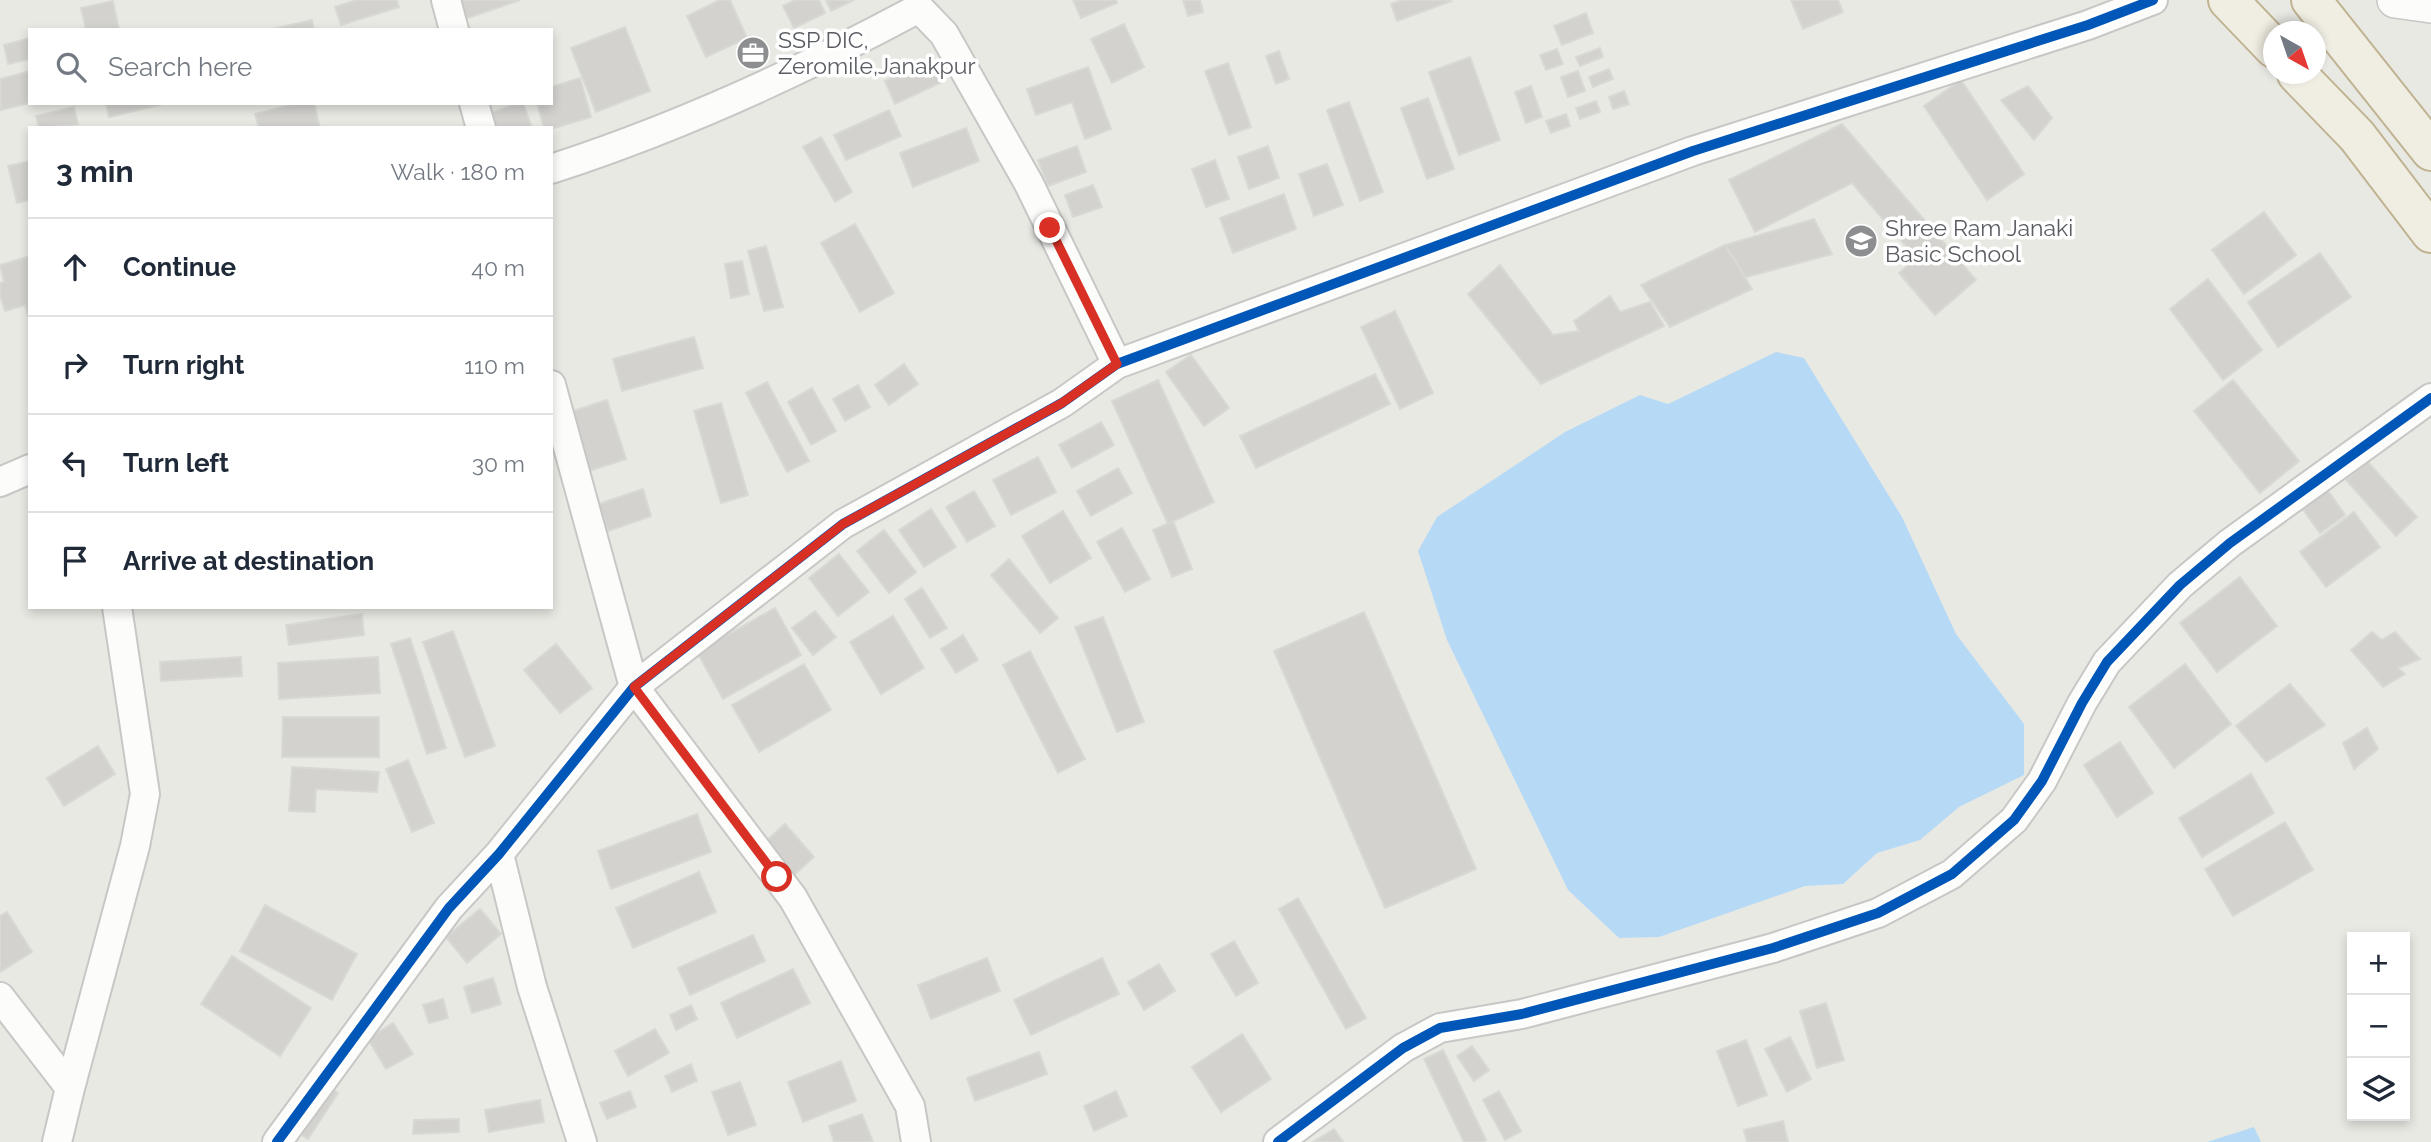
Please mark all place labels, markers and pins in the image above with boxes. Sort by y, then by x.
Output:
place label: SSP DIC, Zeromile,Janakpur [778,26,976,79]
office icon: SSP DIC, Zeromile,Janakpur [734,34,772,72]
place label: Shree Ram Janaki Basic School [1885,214,2073,267]
school or university icon: Shree Ram Janaki Basic School [1842,222,1880,260]

